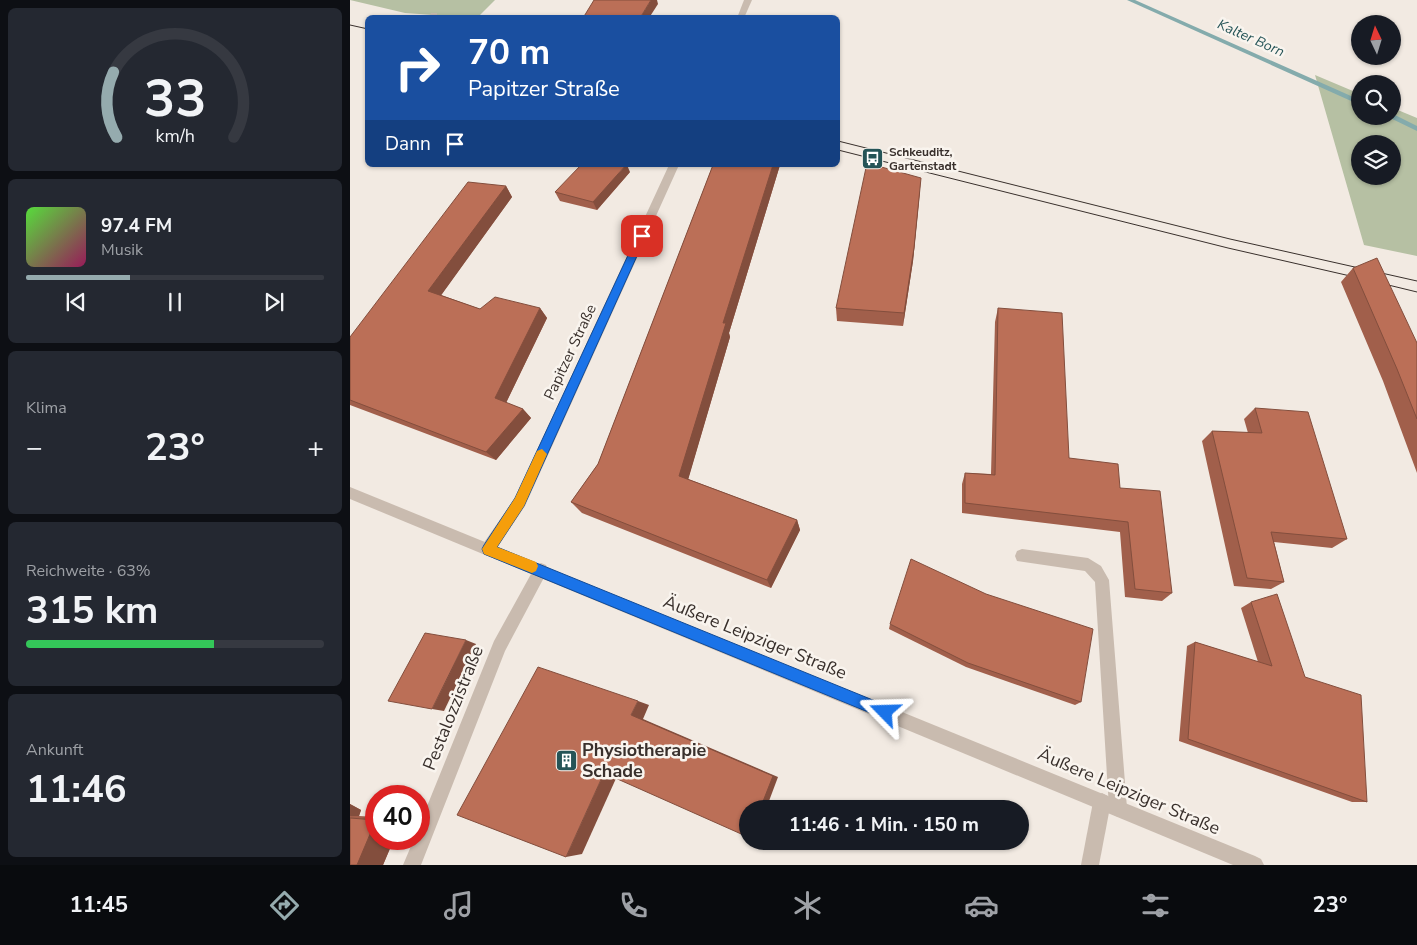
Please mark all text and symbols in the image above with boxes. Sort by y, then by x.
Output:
water label: Kalter Born [1215,15,1287,61]
north arrow [1351,15,1401,65]
map controls [1351,15,1401,185]
text: 70 m [468,29,550,76]
icon: right [385,35,450,100]
text: 33 [144,63,206,134]
text: Papitzer Straße [468,74,620,104]
button: search [1351,75,1401,125]
text: km/h [155,124,195,148]
icon: arrive [441,130,469,158]
text: Dann [385,131,431,157]
button: layers [1351,135,1401,185]
place label: Schkeuditz, Gartenstadt [889,144,957,174]
bus stop icon: Schkeuditz, Gartenstadt [861,147,885,171]
text: 97.4 FM [101,213,172,239]
pin [621,215,663,257]
icon: arrive [628,222,656,250]
text: Musik [101,239,143,261]
icon: previous [62,288,90,316]
icon: pause [161,288,189,316]
icon: next [260,288,288,316]
street label: Papitzer Straße [539,301,601,403]
text: Klima [26,397,67,419]
text: 23° [145,422,205,473]
text: − [26,429,43,467]
text: + [307,429,324,467]
text: Reichweite · 63% [26,560,151,582]
text: 315 km [26,585,158,636]
street label: Äußere Leipziger Straße [660,589,850,685]
street label: Pestalozzistraße [417,642,489,774]
position arrow [858,685,910,737]
place label: Physiotherapie Schade [582,738,707,783]
text: Ankunft [26,739,83,761]
street label: Äußere Leipziger Straße [1034,742,1224,840]
building icon: Physiotherapie Schade [554,748,578,772]
text: 11:46 [26,764,127,815]
speed limit sign: 40 [365,785,430,850]
text: 11:46 · 1 Min. · 150 m [789,812,979,838]
icon: directions [267,888,302,923]
icon: music [441,888,476,923]
icon: phone [616,888,651,923]
icon: climate [790,888,825,923]
icon: car [964,888,999,923]
icon: filters [1138,888,1173,923]
text: 11:45 [70,890,128,920]
text: 23° [1313,890,1347,920]

